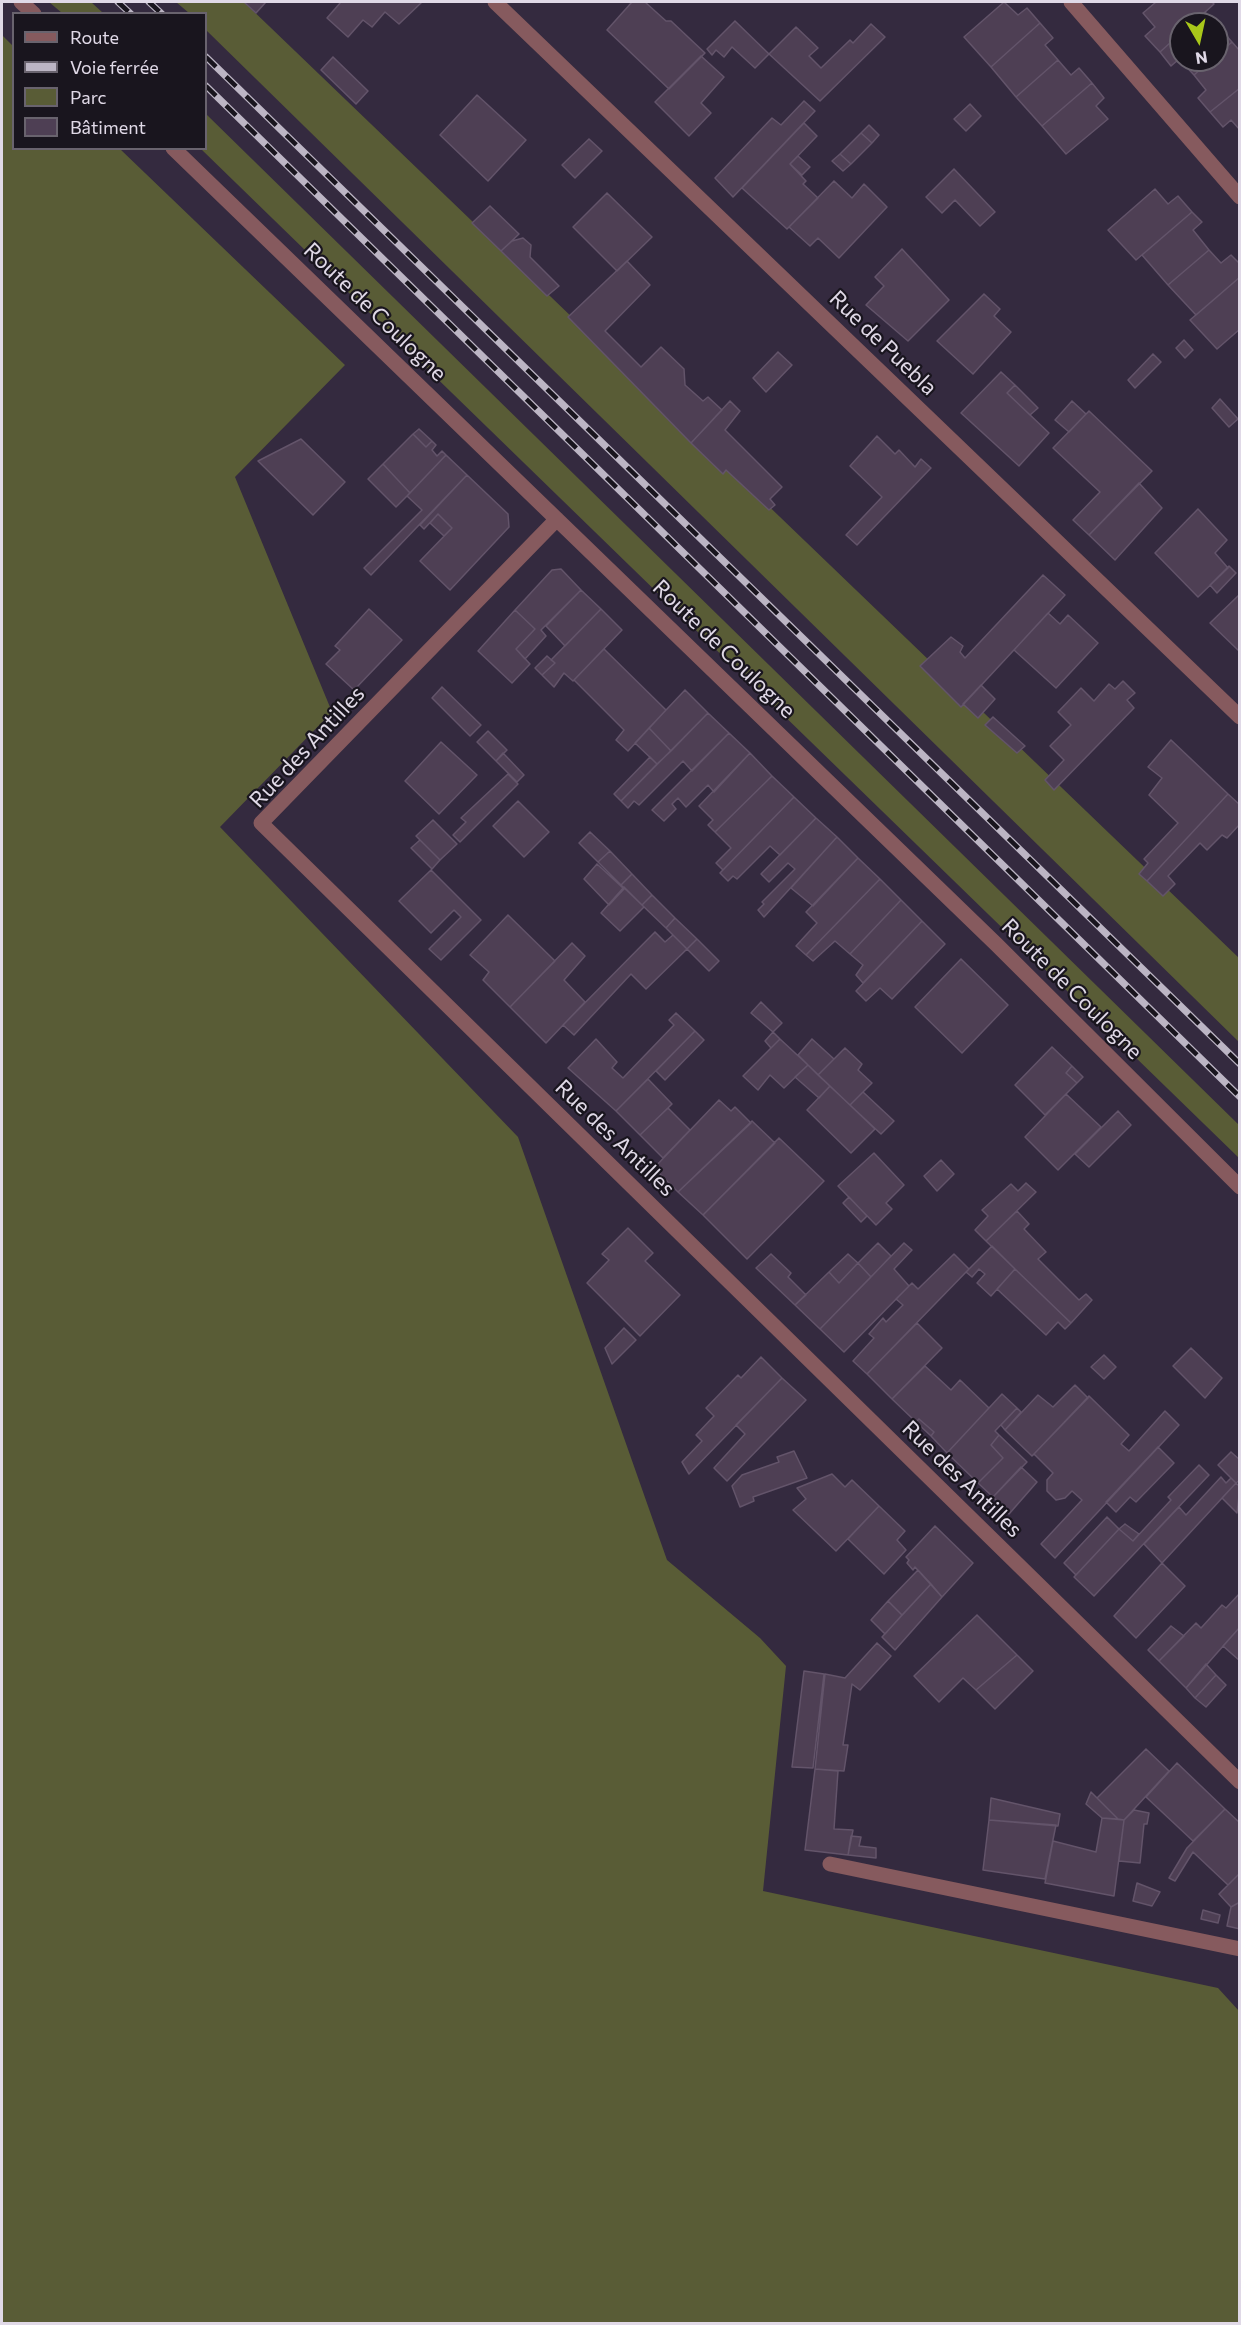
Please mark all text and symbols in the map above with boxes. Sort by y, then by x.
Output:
legend [12,12,207,150]
north arrow [1169,12,1229,72]
text: Route [70,26,119,48]
text: N [1194,48,1209,69]
text: Voie ferrée [70,56,159,78]
text: Parc [70,86,107,108]
text: Bâtiment [70,116,146,138]
street label: Route de Coulogne [298,237,452,387]
street label: Rue de Puebla [824,285,942,401]
street label: Route de Coulogne [647,574,801,724]
street label: Rue des Antilles [244,681,370,813]
street label: Route de Coulogne [996,913,1148,1065]
street label: Rue des Antilles [550,1074,680,1202]
street label: Rue des Antilles [897,1415,1027,1543]

